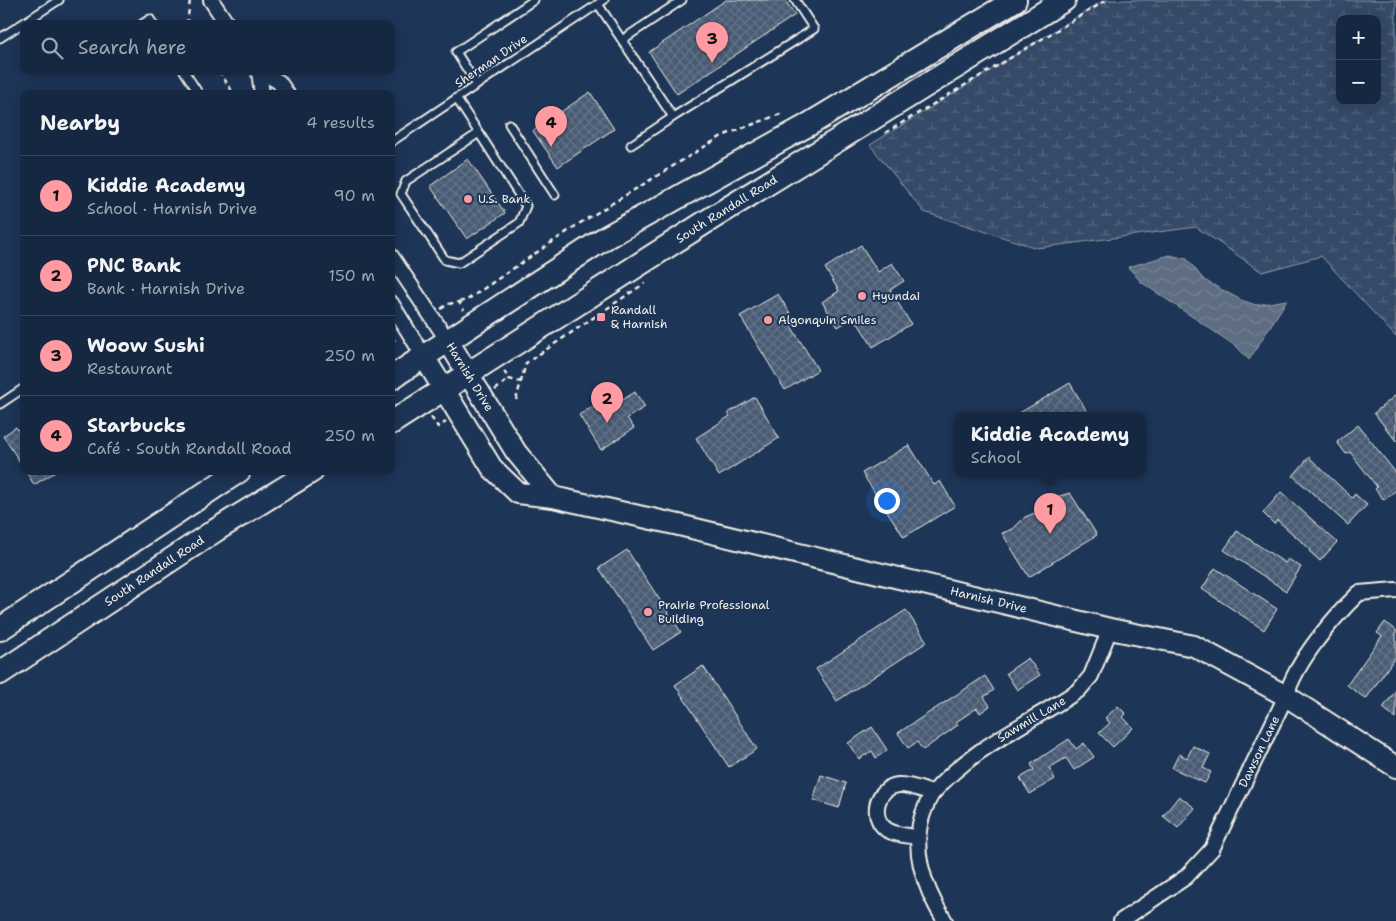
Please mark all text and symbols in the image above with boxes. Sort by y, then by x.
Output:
map controls [1336,15,1381,105]
button: + [1336,15,1381,60]
search box [20,20,395,75]
pin: 3 [696,22,728,63]
street label: Sherman Drive [452,31,531,91]
icon: search [38,34,66,62]
text: Search here [78,35,187,60]
button: − [1336,60,1381,105]
pin: 4 [535,106,567,147]
text: Nearby [40,109,120,137]
text: 4 results [306,112,375,133]
street label: South Randall Road [673,171,781,247]
text: Kiddie Academy [87,173,246,198]
text: 1 [52,185,60,206]
text: 90 m [334,185,375,206]
place label: U.S. Bank [478,191,530,207]
marker: U.S. Bank [462,193,474,205]
text: School · Harnish Drive [87,198,257,219]
text: PNC Bank [87,253,181,278]
text: 2 [50,265,62,286]
text: 150 m [328,265,375,286]
text: Bank · Harnish Drive [87,278,245,299]
place label: Hyundai [872,288,920,304]
marker: Hyundai [856,290,868,302]
place label: Randall & Harnish [611,302,667,332]
marker: Randall & Harnish [595,311,607,323]
place label: Algonquin Smiles [778,312,877,328]
marker: Algonquin Smiles [762,314,774,326]
text: Woow Sushi [87,333,205,358]
street label: Harnish Drive [443,339,497,415]
text: 3 [50,345,62,366]
text: 250 m [324,345,375,366]
text: Restaurant [87,358,173,379]
pin: 2 [591,382,623,423]
popup [954,412,1146,477]
text: Starbucks [87,413,186,438]
text: Kiddie Academy [971,422,1129,447]
text: 4 [50,425,62,446]
text: 250 m [324,425,375,446]
text: Café · South Randall Road [87,438,292,459]
text: School [971,447,1021,468]
your location [874,488,900,514]
pin: 1 [1034,493,1066,534]
street label: South Randall Road [101,532,208,610]
street label: Harnish Drive [949,583,1029,617]
place label: Prairie Professional Building [658,597,770,627]
marker: Prairie Professional Building [642,606,654,618]
street label: Sawmill Lane [994,692,1069,746]
street label: Dawson Lane [1235,713,1283,790]

